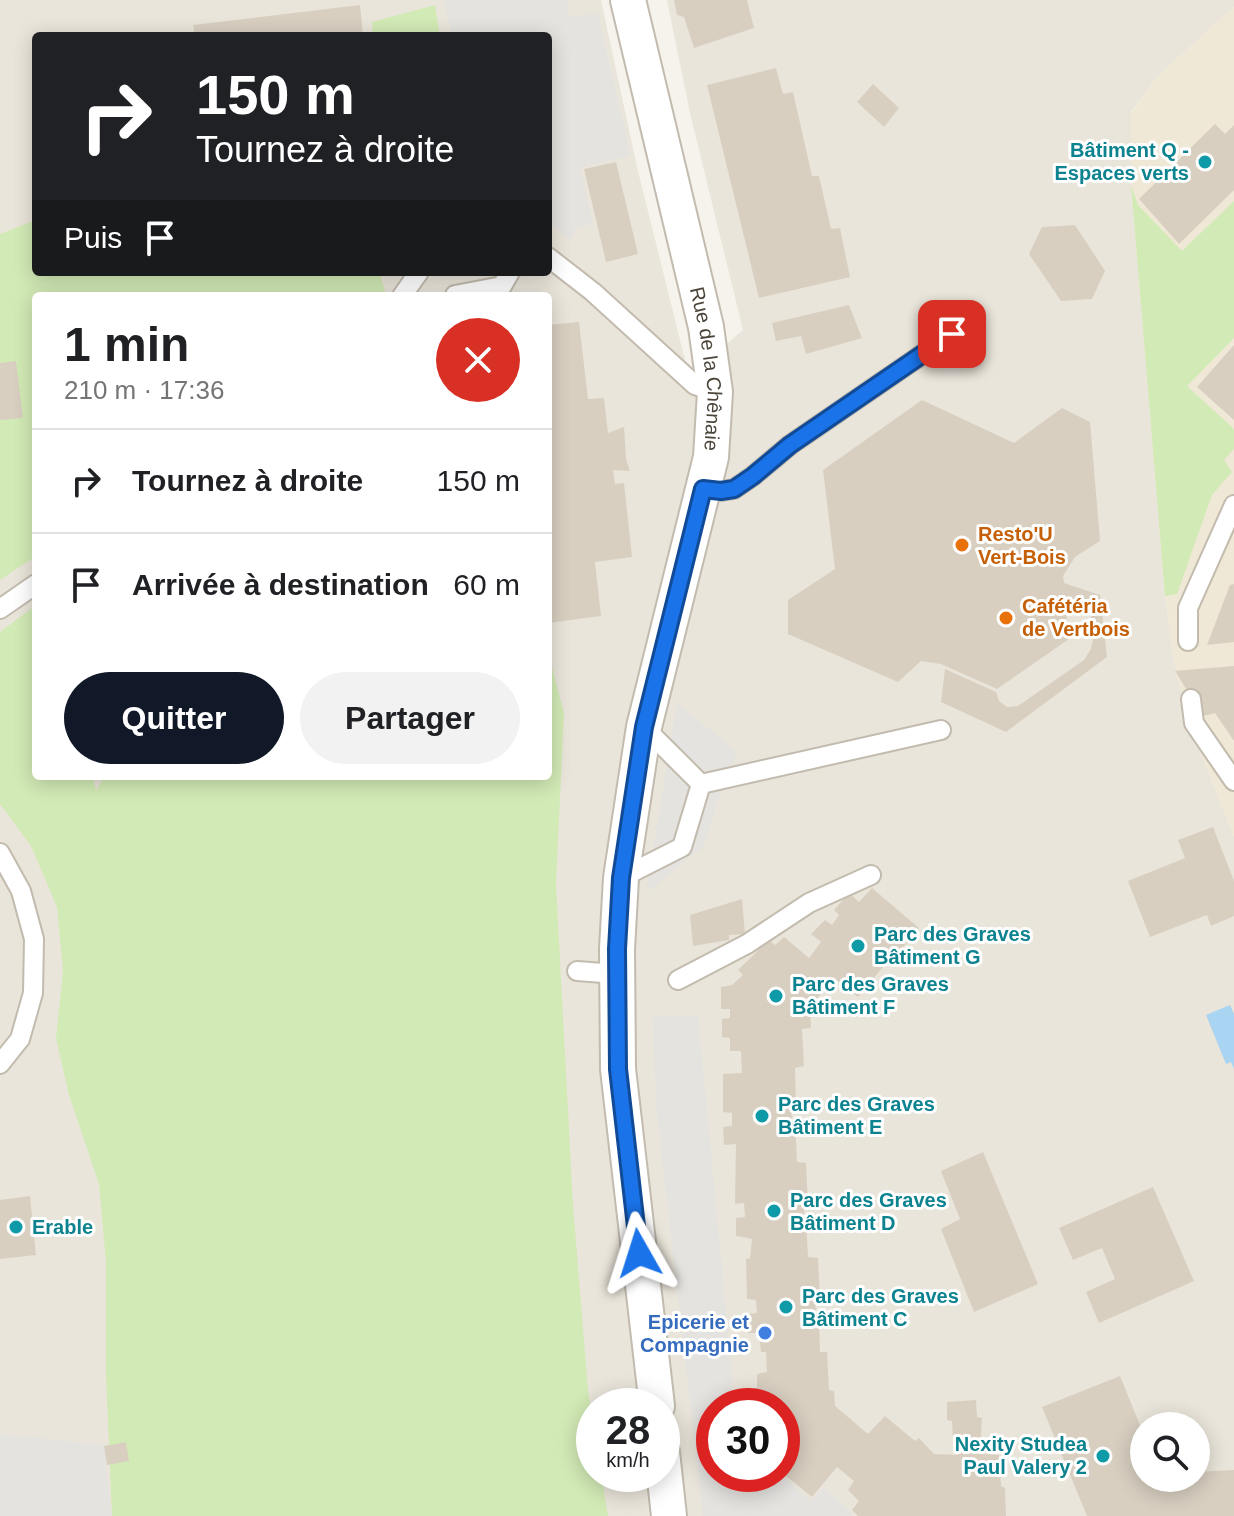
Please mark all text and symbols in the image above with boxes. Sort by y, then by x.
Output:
text: 150 m [196,63,355,126]
icon: right [64,64,168,168]
text: Tournez à droite [196,129,454,170]
place label: Bâtiment Q - Espaces verts [1054,139,1189,184]
marker: Bâtiment Q - Espaces verts [1196,153,1214,171]
icon: arrive [138,216,182,260]
text: Puis [64,221,122,254]
street label: Rue de la Chênaie [686,285,726,452]
pin [918,300,986,368]
icon: arrive [930,312,974,356]
text: 1 min [64,318,189,371]
button: close [436,318,520,402]
text: 210 m · 17:36 [64,375,224,405]
icon: right [64,459,108,503]
text: Tournez à droite [132,464,363,497]
text: 150 m [437,464,520,497]
place label: Resto'U Vert-Bois [978,523,1066,568]
marker: Resto'U Vert-Bois [953,536,971,554]
icon: arrive [64,563,108,607]
text: Arrivée à destination [132,568,429,601]
text: 60 m [453,568,520,601]
place label: Cafétéria de Vertbois [1022,595,1130,640]
marker: Cafétéria de Vertbois [997,609,1015,627]
button: Quitter [64,672,284,764]
button: Partager [300,672,520,764]
place label: Parc des Graves Bâtiment G [874,923,1031,968]
marker: Parc des Graves Bâtiment G [849,937,867,955]
place label: Parc des Graves Bâtiment F [792,973,949,1018]
marker: Parc des Graves Bâtiment F [767,987,785,1005]
place label: Parc des Graves Bâtiment E [778,1093,935,1138]
marker: Parc des Graves Bâtiment E [753,1107,771,1125]
place label: Parc des Graves Bâtiment D [790,1189,947,1234]
marker: Parc des Graves Bâtiment D [765,1202,783,1220]
position arrow [597,1211,681,1295]
place label: Erable [32,1216,93,1238]
marker: Erable [7,1218,25,1236]
place label: Parc des Graves Bâtiment C [802,1285,959,1330]
marker: Parc des Graves Bâtiment C [777,1298,795,1316]
place label: Epicerie et Compagnie [640,1311,749,1356]
marker: Epicerie et Compagnie [756,1324,774,1342]
speed limit sign: 30 [696,1388,800,1492]
text: 28 [606,1408,650,1452]
map controls [1130,1412,1210,1492]
button: search [1130,1412,1210,1492]
place label: Nexity Studea Paul Valery 2 [955,1433,1088,1478]
marker: Nexity Studea Paul Valery 2 [1094,1447,1112,1465]
text: km/h [606,1449,650,1471]

